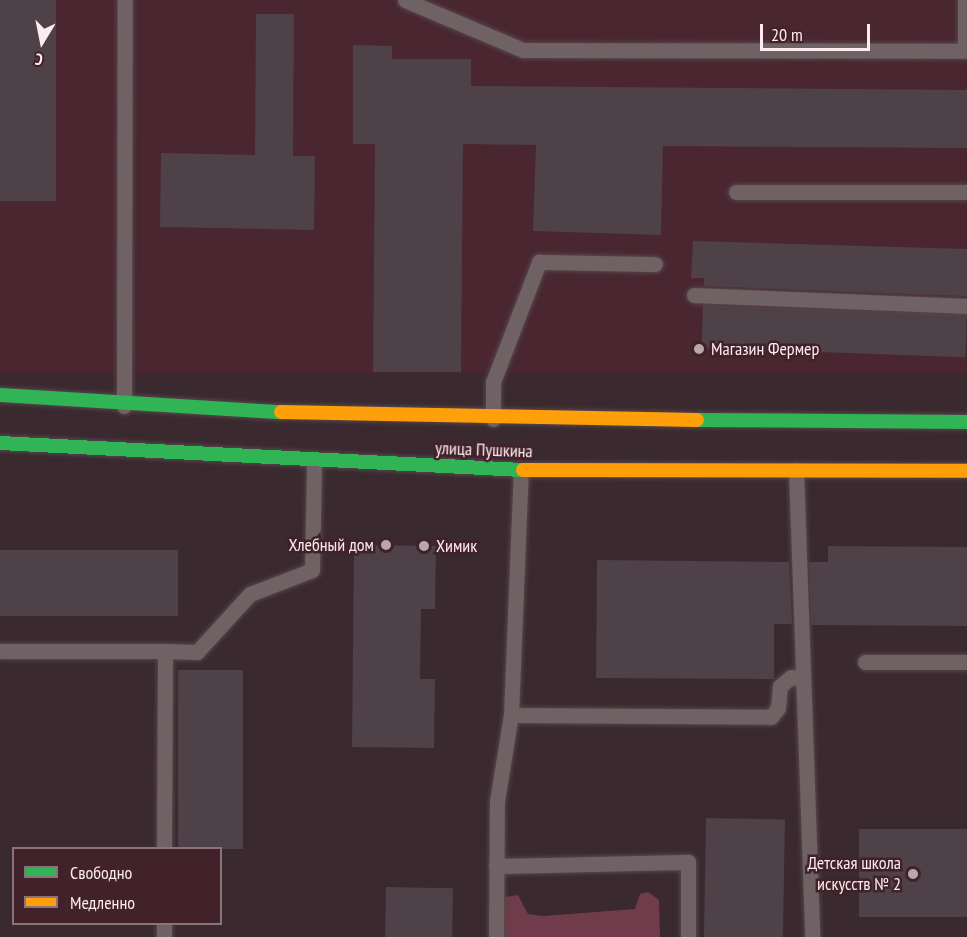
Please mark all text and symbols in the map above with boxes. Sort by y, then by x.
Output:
north arrow [12,12,72,72]
scale bar [763,12,872,50]
text: 20 m [771,23,803,46]
text: С [34,49,44,70]
place label: Магазин Фермер [711,338,819,360]
marker: Магазин Фермер [692,342,706,356]
street label: улица Пушкина [435,438,533,462]
place label: Хлебный дом [288,534,374,556]
place label: Химик [436,535,477,557]
marker: Хлебный дом [379,538,393,552]
marker: Химик [417,539,431,553]
legend [12,847,222,925]
place label: Детская школа искусств № 2 [807,853,901,896]
text: Свободно [70,861,132,884]
marker: Детская школа искусств № 2 [906,867,920,881]
text: Медленно [70,891,135,914]

